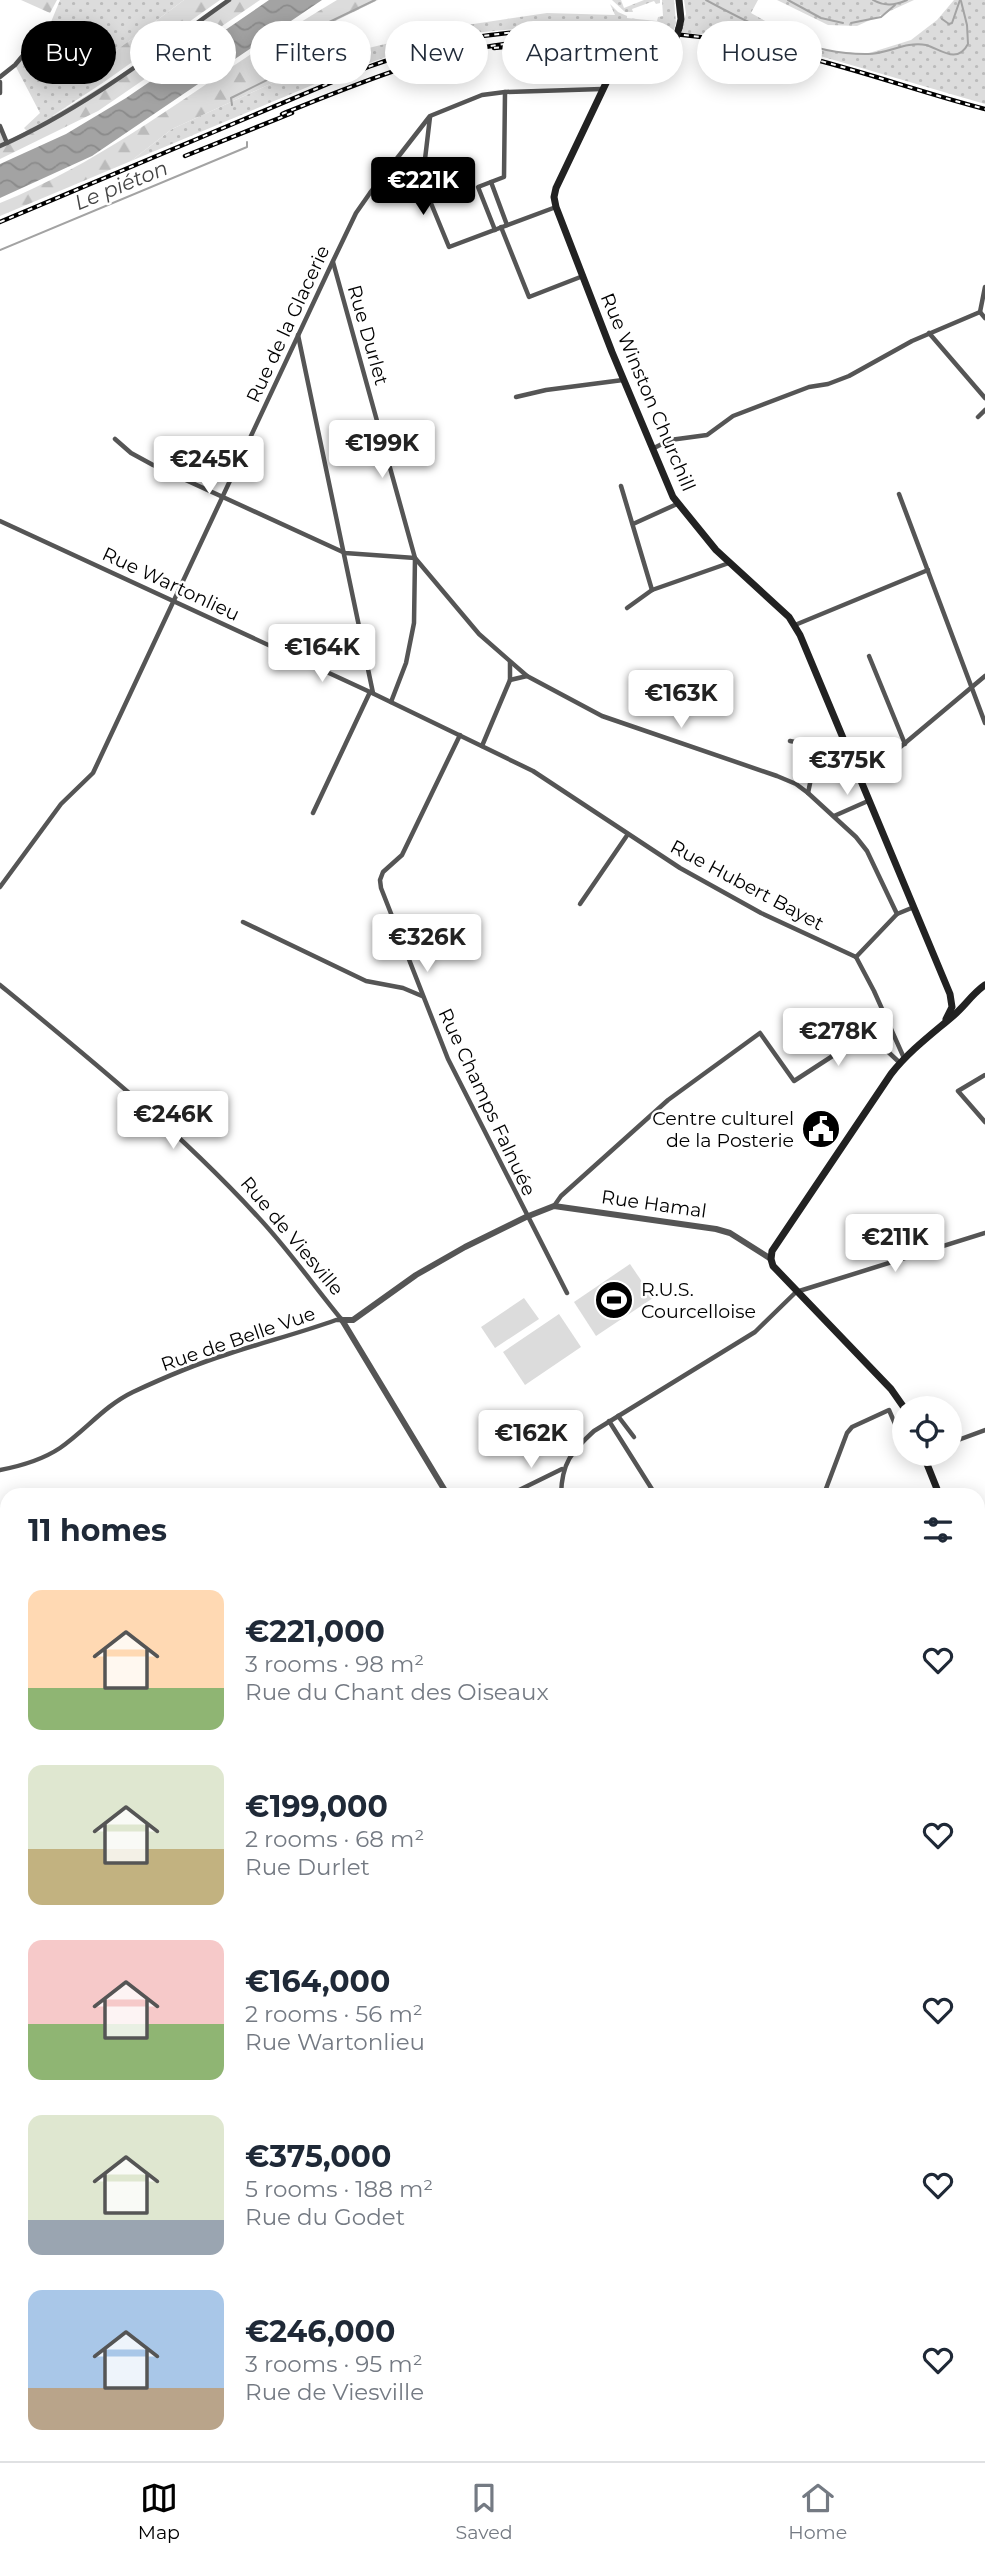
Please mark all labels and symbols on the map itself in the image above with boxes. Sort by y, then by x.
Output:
water label: Le piéton [71,155,171,215]
pin: €221K [374,158,472,217]
street label: Rue de la Glacerie [242,242,334,406]
street label: Rue Durlet [343,282,393,388]
street label: Rue Winston Churchill [596,289,700,495]
pin: €199K [333,420,431,480]
pin: €245K [160,436,258,496]
street label: Rue Wartonlieu [99,542,243,626]
pin: €164K [273,624,371,684]
pin: €163K [632,670,730,730]
pin: €375K [798,738,896,797]
street label: Rue Hubert Bayet [666,835,828,935]
pin: €326K [378,914,476,974]
street label: Rue Champs Falnuée [433,1005,541,1199]
pin: €278K [789,1009,887,1068]
pin: €246K [124,1092,222,1151]
place label: Centre culturel de la Posterie [652,1107,794,1152]
public building icon: Centre culturel de la Posterie [800,1108,842,1150]
street label: Rue de Viesville [236,1172,348,1300]
street label: Rue Hamal [600,1185,708,1223]
pin: €211K [846,1214,944,1274]
place label: R.U.S. Courcelloise [641,1278,756,1323]
sports icon: R.U.S. Courcelloise [593,1279,635,1321]
street label: Rue de Belle Vue [158,1302,318,1376]
pin: €162K [482,1410,580,1470]

